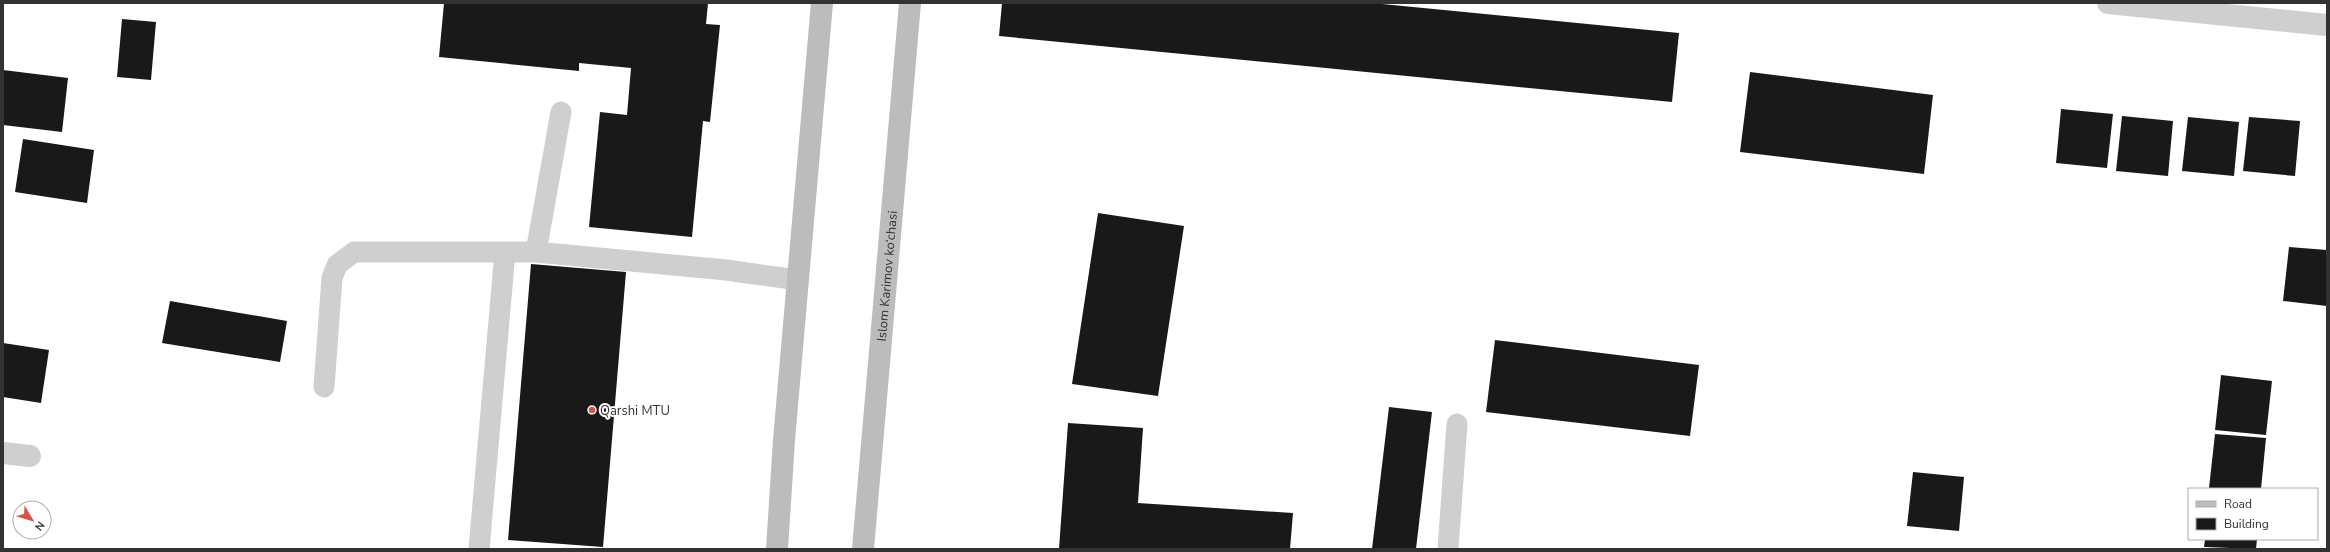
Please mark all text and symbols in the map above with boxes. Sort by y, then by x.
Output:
street label: Islom Karimov ko‘chasi [873,210,902,342]
place label: Qarshi MTU [600,402,670,420]
marker: Qarshi MTU [587,405,597,415]
legend [2188,488,2318,540]
text: Road [2224,496,2252,512]
north arrow [12,500,52,540]
text: Building [2224,516,2269,532]
text: N [31,518,48,534]

